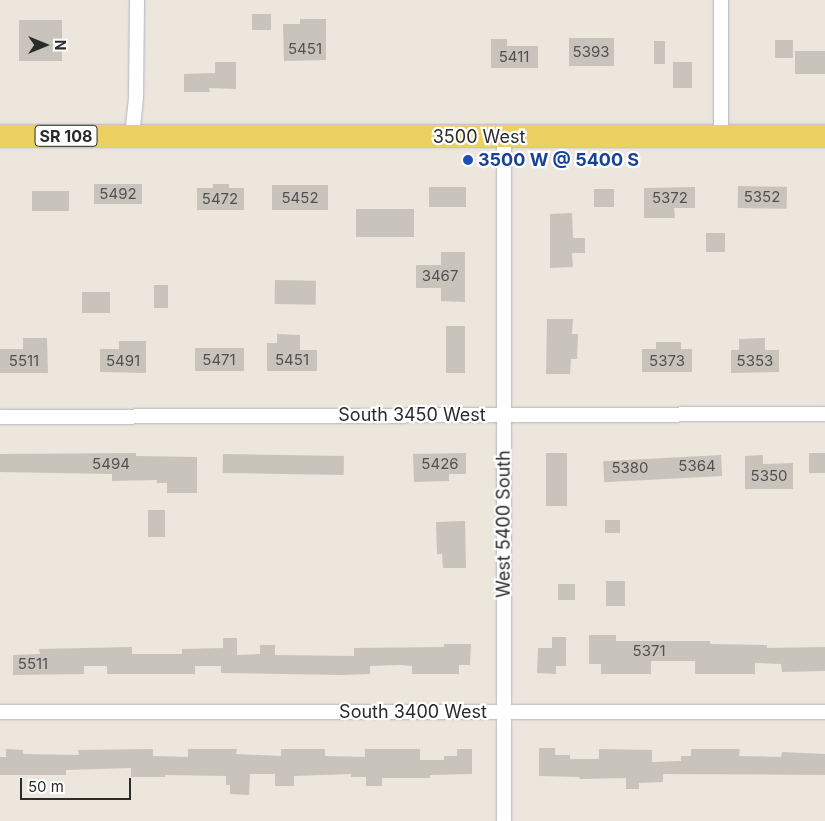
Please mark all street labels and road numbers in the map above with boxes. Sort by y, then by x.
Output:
road number: SR 108 [34,122,98,150]
street label: 3500 West [433,126,525,148]
street label: South 3450 West [338,404,486,426]
street label: West 5400 South [493,450,515,598]
street label: South 3400 West [339,701,487,723]

